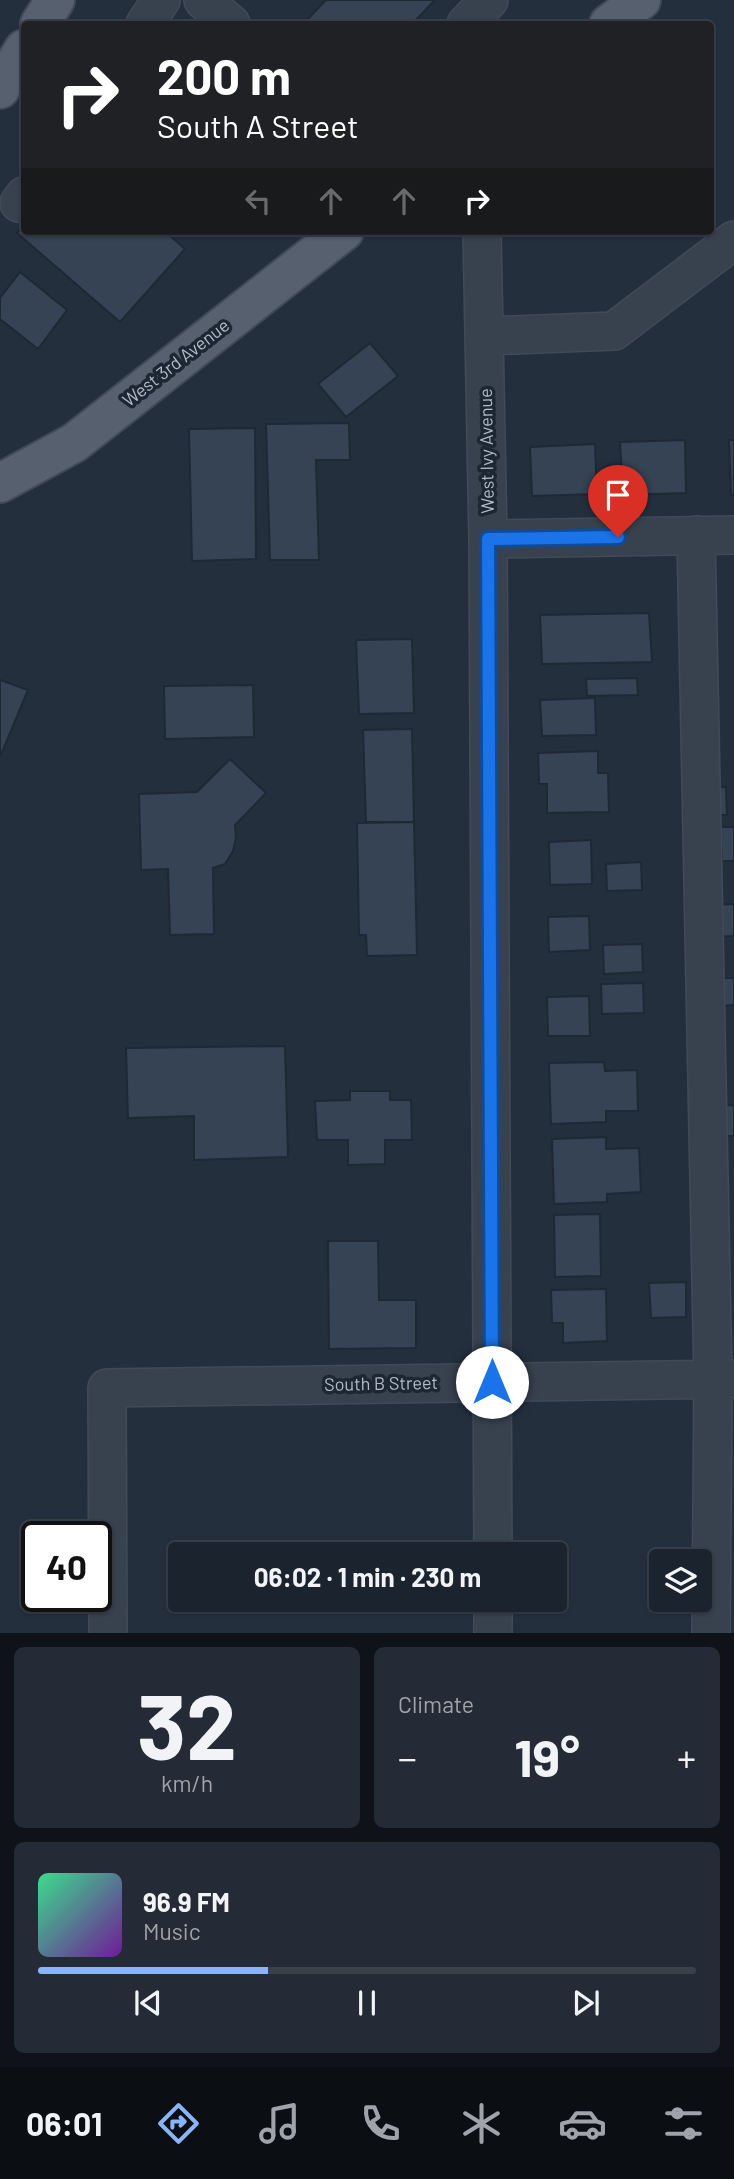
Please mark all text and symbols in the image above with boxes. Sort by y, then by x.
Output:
text: 200 m [157,46,291,105]
icon: right [42,49,133,140]
text: South A Street [157,106,359,144]
icon: left [239,182,277,220]
icon: ahead [312,182,350,220]
icon: ahead [385,182,423,220]
icon: right [458,182,496,220]
street label: West 3rd Avenue [118,314,233,411]
street label: West Ivy Avenue [474,388,498,514]
pin [588,465,648,537]
icon: arrive [599,476,637,514]
position arrow [455,1345,529,1419]
street label: South B Street [324,1371,438,1395]
speed limit sign: 40 [21,1521,112,1612]
map controls [649,1549,712,1612]
button: layers [649,1549,712,1612]
text: 06:02 · 1 min · 230 m [254,1561,481,1592]
text: 32 [137,1669,237,1778]
text: Climate [398,1690,474,1718]
text: 19° [514,1725,580,1787]
text: − [398,1734,417,1780]
text: + [677,1734,696,1780]
text: km/h [161,1769,213,1797]
text: 96.9 FM [143,1886,230,1917]
text: Music [143,1917,201,1945]
icon: previous [129,1984,167,2022]
icon: pause [348,1984,386,2022]
icon: next [567,1984,605,2022]
icon: directions [154,2099,203,2148]
icon: music [255,2099,304,2148]
icon: phone [356,2099,405,2148]
icon: climate [457,2099,506,2148]
icon: car [558,2099,607,2148]
icon: filters [659,2099,708,2148]
text: 06:01 [26,2104,102,2142]

